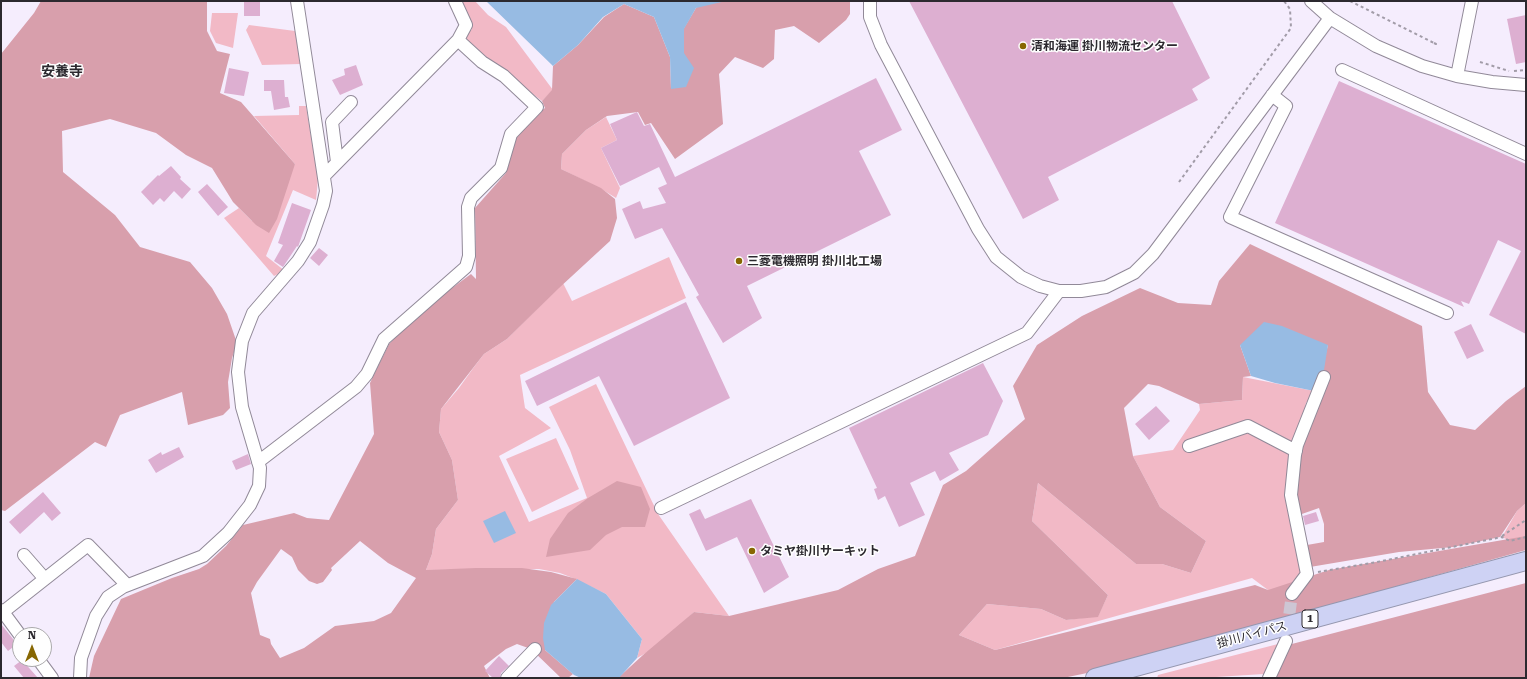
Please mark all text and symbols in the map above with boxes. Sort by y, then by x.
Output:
place label: 清和海運 掛川物流センター [1031,39,1178,53]
marker: 清和海運 掛川物流センター [1018,41,1028,51]
district label: 安養寺 [41,64,83,80]
place label: 三菱電機照明 掛川北工場 [747,254,882,268]
marker: 三菱電機照明 掛川北工場 [734,256,744,266]
place label: タミヤ掛川サーキット [760,544,880,558]
marker: タミヤ掛川サーキット [747,546,757,556]
road number: 1 [1302,610,1318,628]
street label: 掛川バイパス [1215,619,1289,651]
north arrow [12,627,52,667]
text: N [28,629,36,642]

